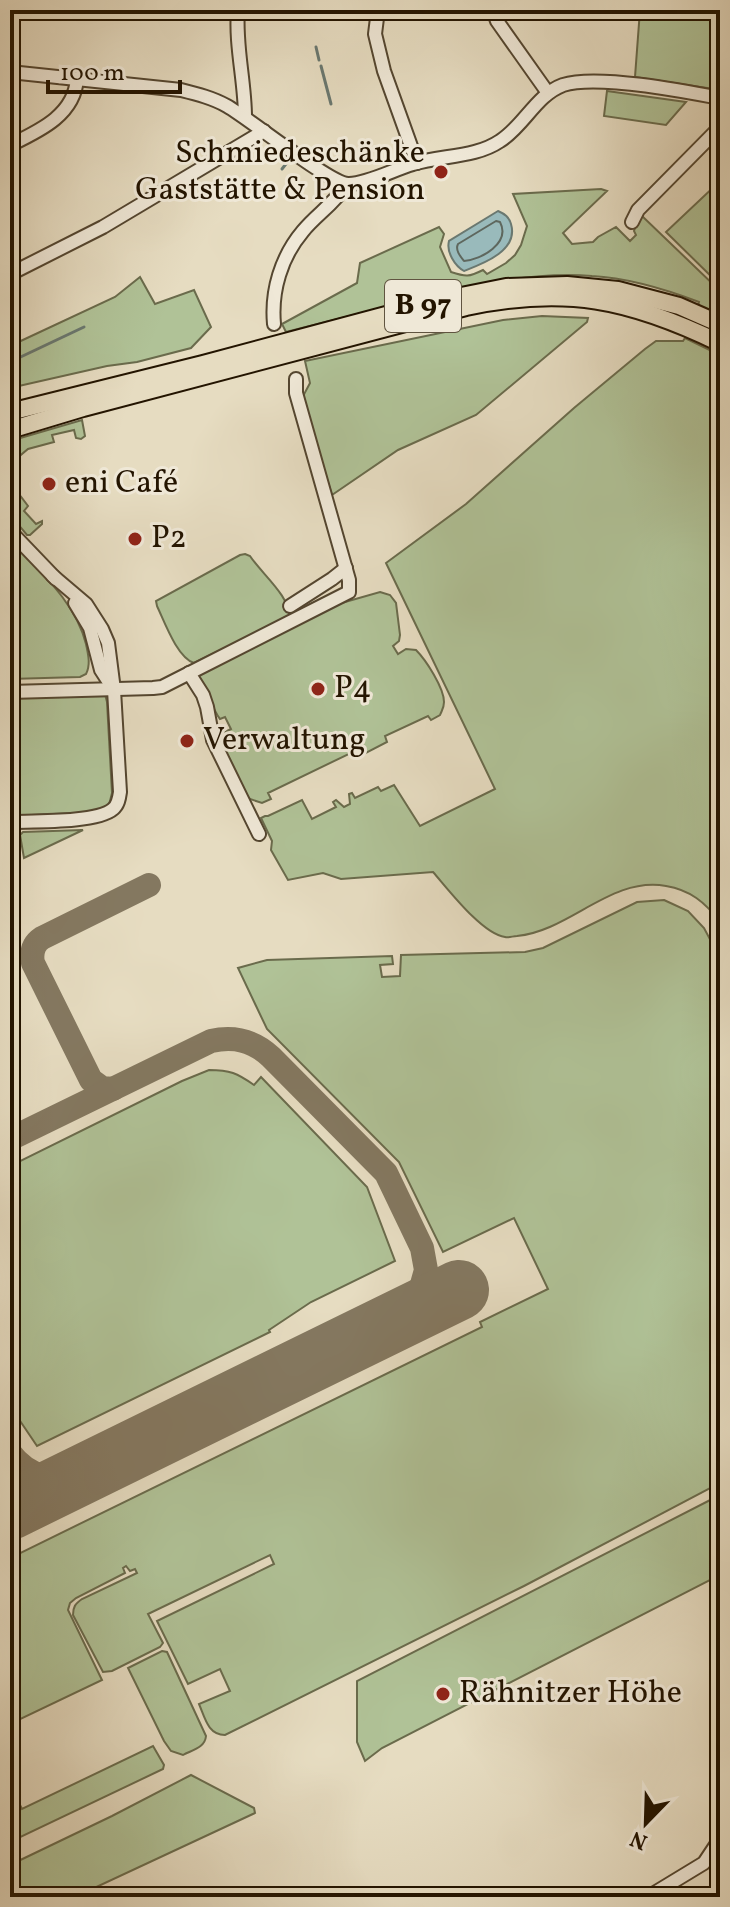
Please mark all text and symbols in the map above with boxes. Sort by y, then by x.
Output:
scale bar [48,44,180,94]
text: 100 m [60,57,125,91]
place label: Schmiedeschänke Gaststätte & Pension [135,132,425,213]
marker: Schmiedeschänke Gaststätte & Pension [432,163,450,181]
road number: B 97 [385,280,461,332]
place label: eni Café [65,462,178,506]
marker: eni Café [40,475,58,493]
place label: P2 [151,517,187,561]
marker: P2 [126,530,144,548]
place label: P4 [334,667,372,711]
marker: P4 [309,680,327,698]
place label: Verwaltung [203,719,366,763]
marker: Verwaltung [178,732,196,750]
place label: Rähnitzer Höhe [459,1672,682,1716]
marker: Rähnitzer Höhe [434,1685,452,1703]
north arrow [606,1783,686,1863]
text: N [626,1822,653,1856]

